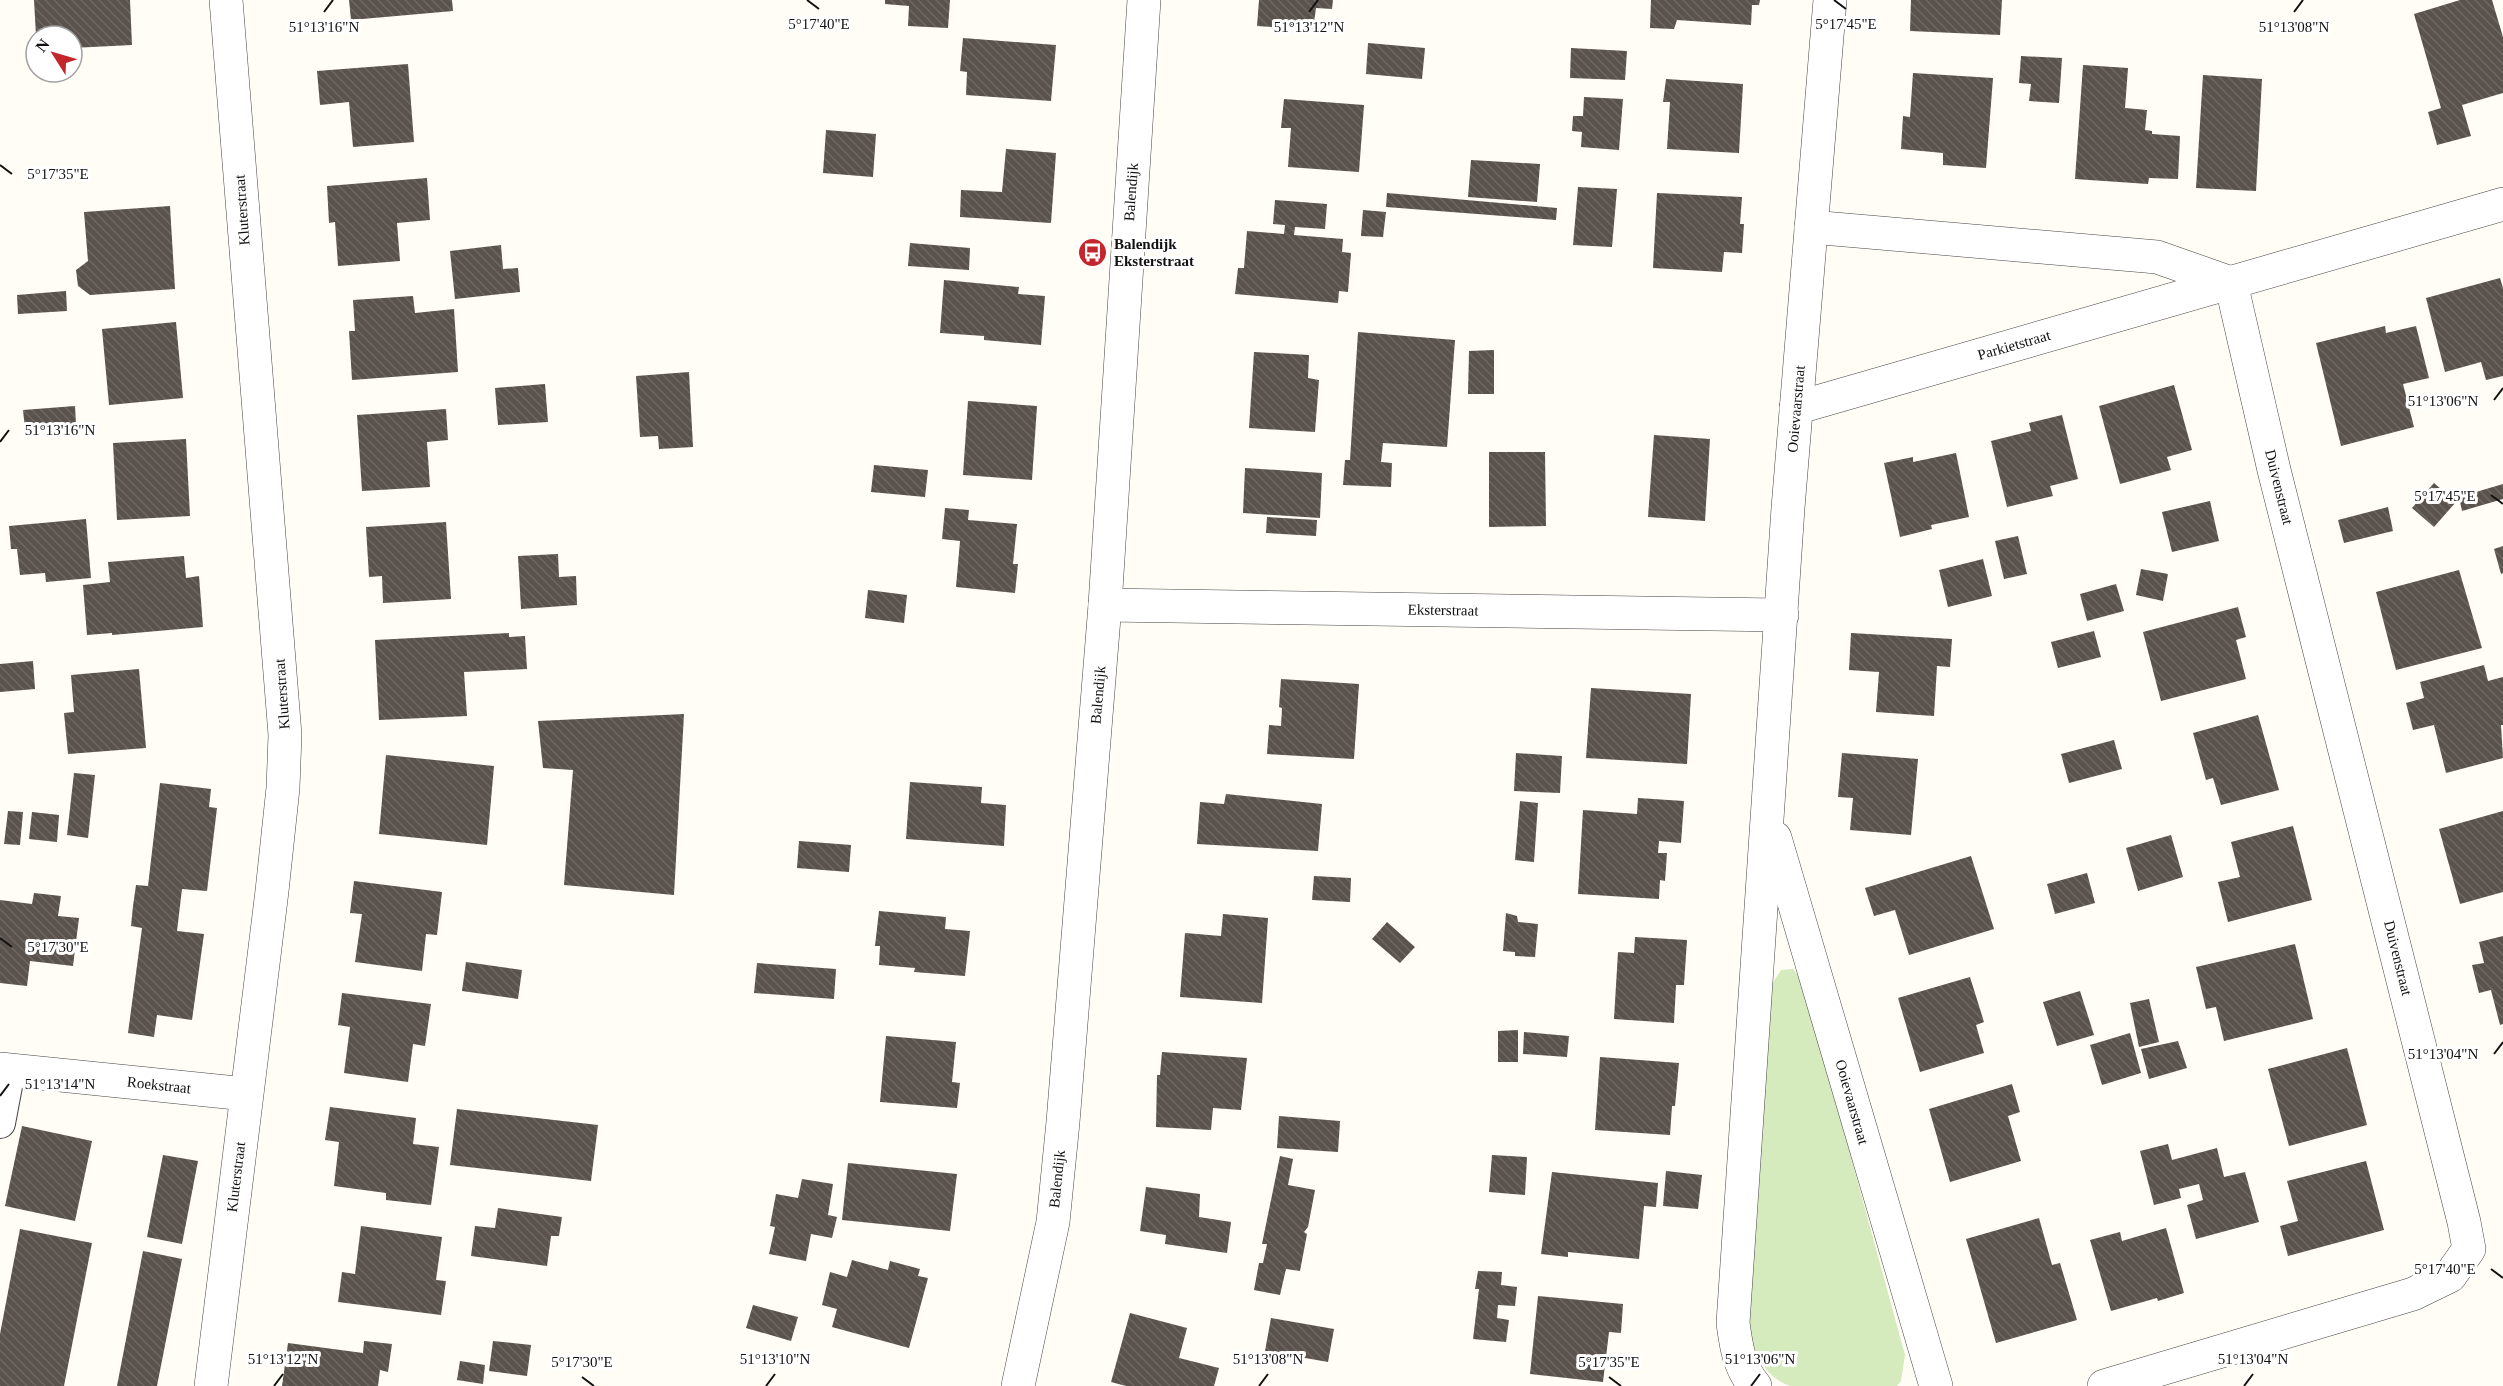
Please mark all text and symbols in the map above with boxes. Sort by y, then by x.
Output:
text: 5°17'40"E [788,16,850,32]
text: 5°17'45"E [1815,16,1877,32]
text: 51°13'16"N [289,19,359,35]
text: 51°13'12"N [1274,19,1344,35]
text: 51°13'08"N [2259,19,2329,35]
north arrow [24,24,84,84]
text: N [32,35,53,55]
street label: Balendijk [1121,162,1141,222]
text: 5°17'35"E [27,166,89,182]
street label: Kluterstraat [231,173,252,246]
place label: Balendijk Eksterstraat [1114,236,1194,269]
bus stop icon: Balendijk Eksterstraat [1077,237,1109,269]
street label: Parkietstraat [1976,327,2053,363]
street label: Ooievaarstraat [1784,364,1808,453]
text: 51°13'06"N [2408,393,2478,409]
text: 51°13'16"N [25,422,95,438]
street label: Duivenstraat [2262,448,2296,527]
text: 5°17'45"E [2414,488,2476,504]
street label: Eksterstraat [1407,601,1479,619]
street label: Kluterstraat [271,657,292,730]
street label: Balendijk [1087,665,1109,725]
street label: Duivenstraat [2381,919,2415,998]
text: 5°17'30"E [27,939,89,955]
text: 51°13'04"N [2408,1046,2478,1062]
street label: Ooievaarstraat [1832,1058,1872,1147]
street label: Roekstraat [126,1074,193,1096]
text: 51°13'14"N [25,1076,95,1092]
street label: Kluterstraat [224,1140,248,1213]
street label: Balendijk [1046,1149,1068,1209]
text: 5°17'40"E [2414,1261,2476,1277]
text: 51°13'12"N [248,1351,318,1367]
text: 51°13'10"N [740,1351,810,1367]
text: 51°13'08"N [1233,1351,1303,1367]
text: 51°13'06"N [1725,1351,1795,1367]
text: 51°13'04"N [2218,1351,2288,1367]
text: 5°17'30"E [551,1354,613,1370]
text: 5°17'35"E [1578,1354,1640,1370]

